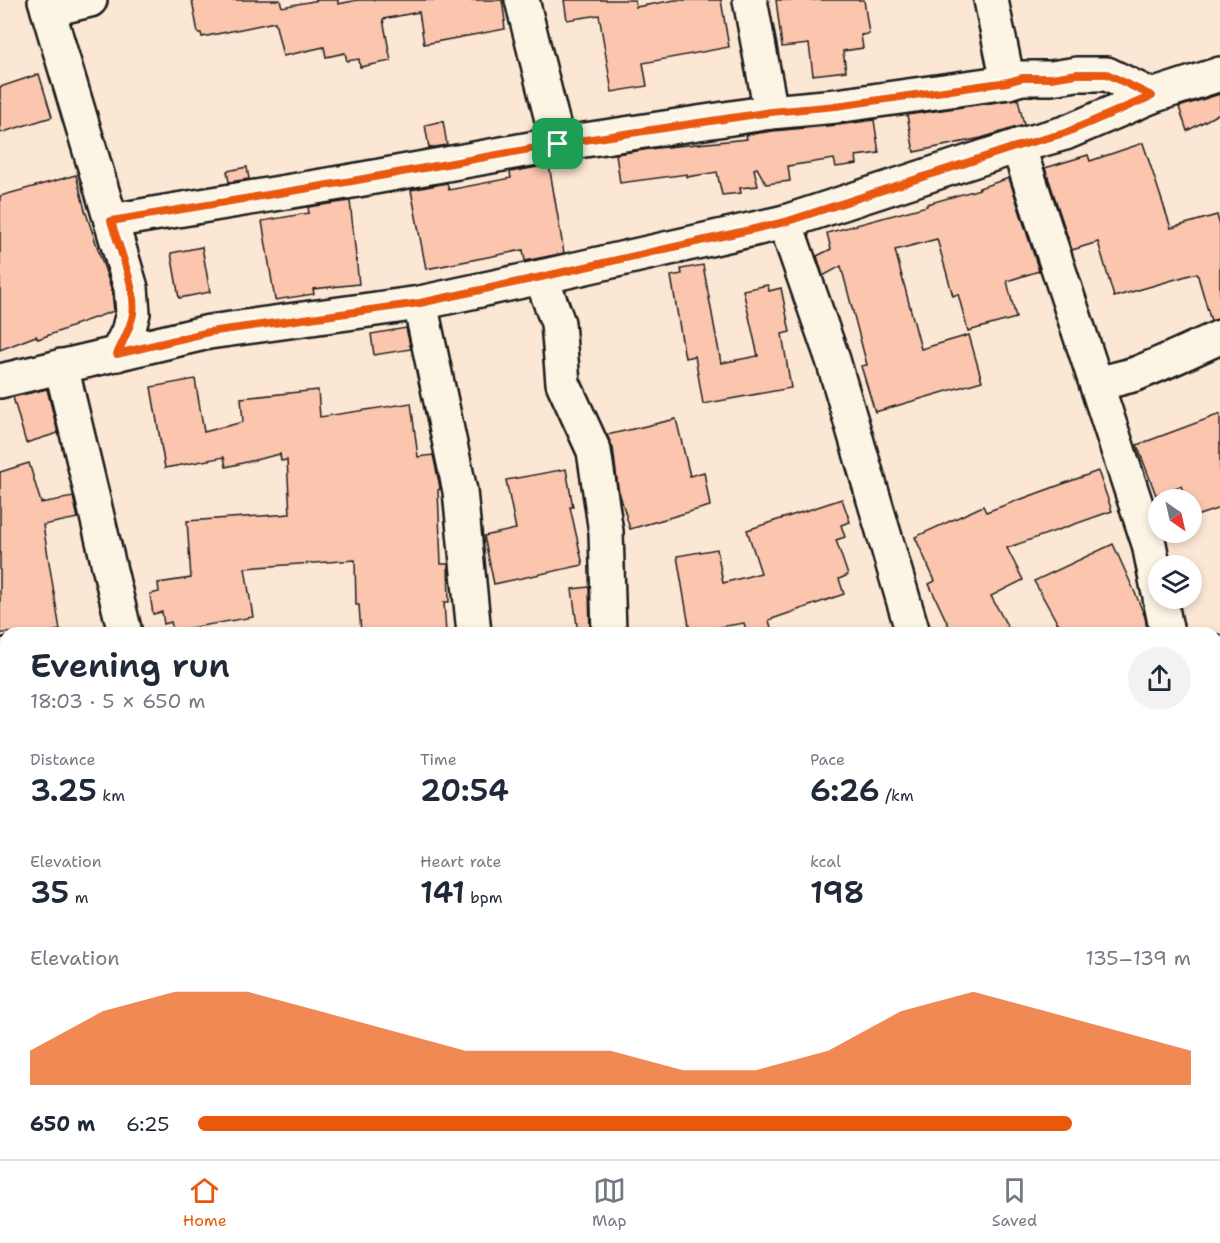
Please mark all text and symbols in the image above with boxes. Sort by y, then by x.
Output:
pin [532,118,583,169]
icon: arrive [541,127,574,160]
north arrow [1148,489,1202,543]
map controls [1148,489,1202,609]
button: layers [1148,555,1202,609]
text: Evening run [30,643,230,688]
button: share [1128,647,1191,710]
text: 18:03 · 5 × 650 m [30,688,205,714]
text: Distance [30,749,96,770]
text: Time [420,749,457,770]
text: Pace [810,749,845,770]
text: 3.25 [30,770,97,811]
text: 20:54 [420,770,509,811]
text: 6:26 [810,770,880,811]
text: km [97,785,125,806]
text: /km [880,785,914,806]
text: Elevation [30,851,102,872]
text: Heart rate [420,851,502,872]
text: kcal [810,851,841,872]
text: 35 [30,872,69,913]
text: 141 [420,872,465,913]
text: 198 [810,872,864,913]
text: m [69,887,88,908]
text: bpm [465,887,503,908]
text: Elevation [30,945,120,971]
text: 135–139 m [1086,945,1191,971]
text: 650 m [30,1111,95,1137]
text: 6:25 [126,1111,170,1137]
tab: Home [183,1174,227,1231]
tab: Map [592,1174,626,1231]
tab: Saved [992,1174,1037,1231]

